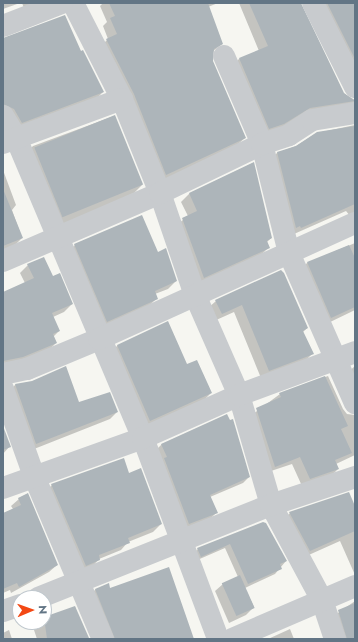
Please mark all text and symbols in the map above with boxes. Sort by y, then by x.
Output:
north arrow [12,590,52,630]
text: N [35,605,51,614]

